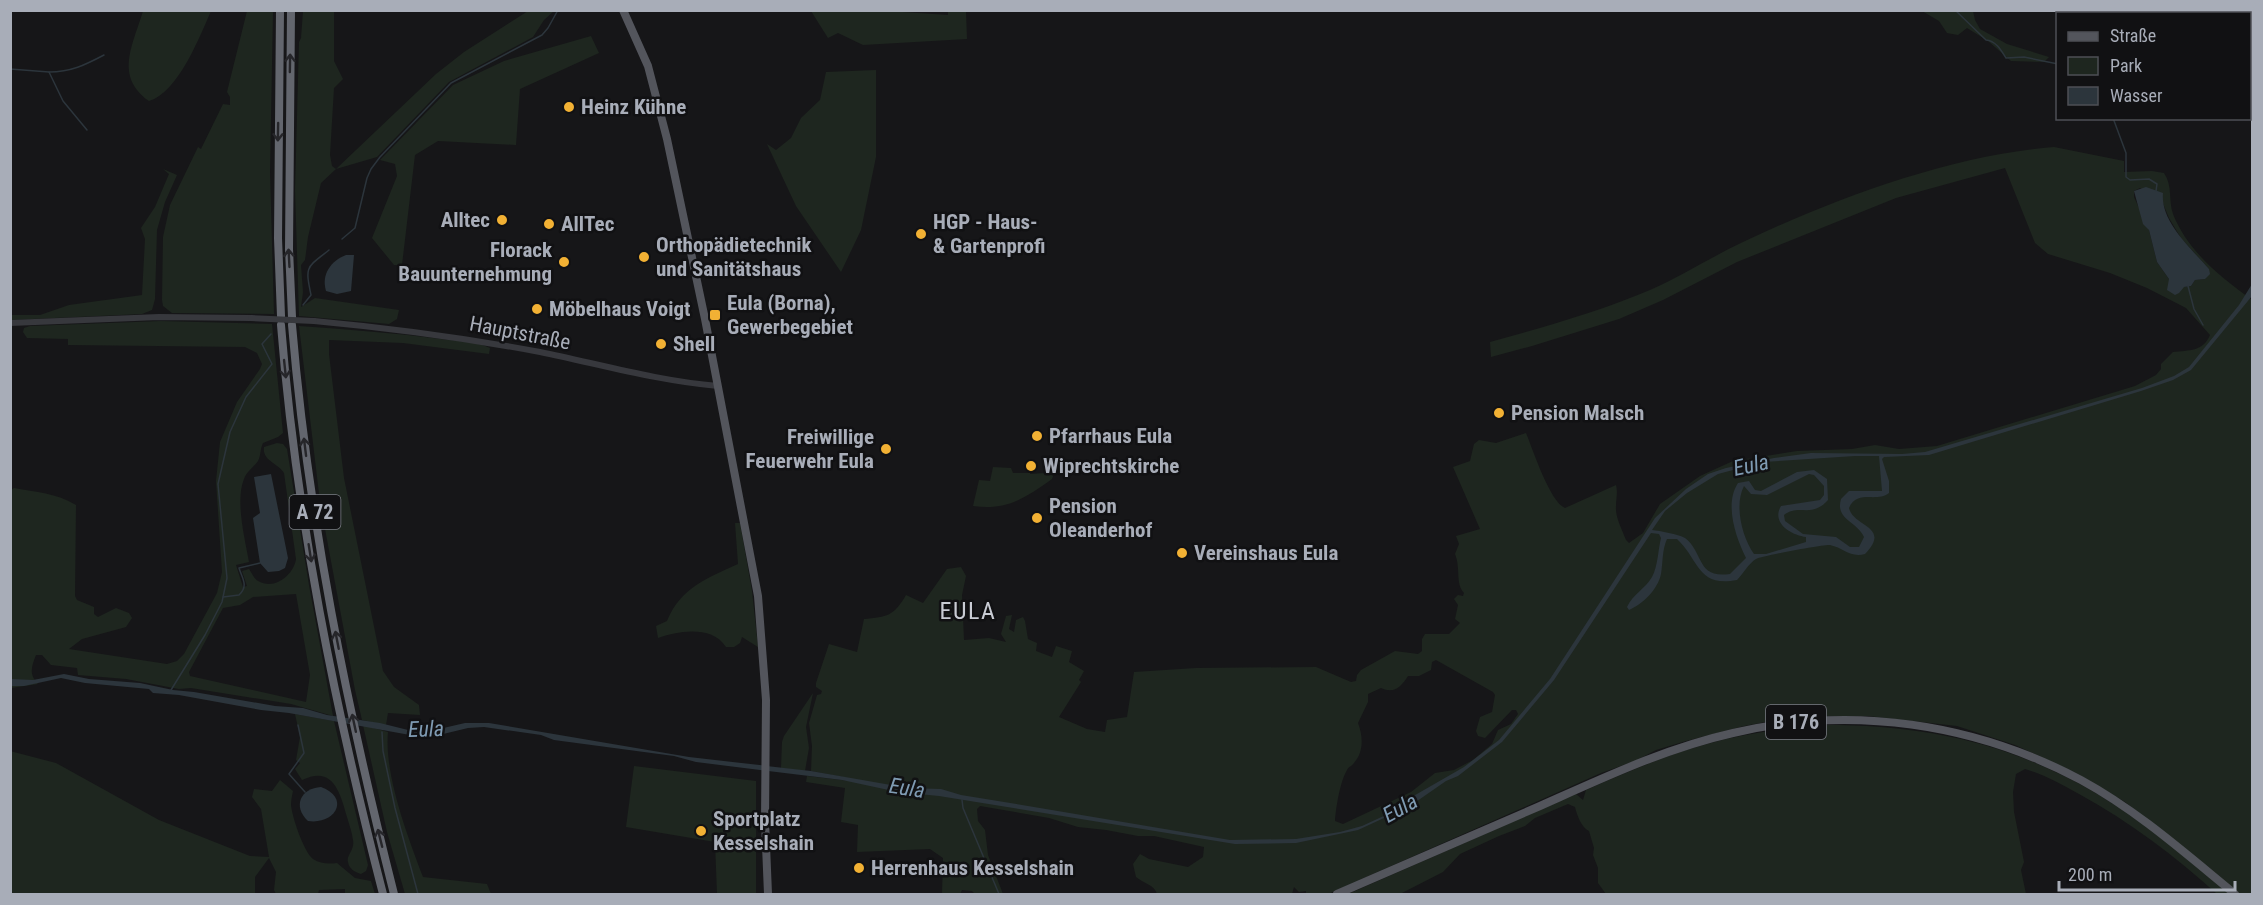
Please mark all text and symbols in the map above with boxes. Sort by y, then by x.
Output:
legend [2056,12,2251,120]
text: Straße [2110,25,2156,46]
one-way arrow [284,54,296,74]
text: Park [2110,55,2142,76]
text: Wasser [2110,85,2163,106]
place label: Heinz Kühne [581,95,686,119]
marker: Heinz Kühne [562,100,576,114]
one-way arrow [272,121,284,141]
place label: Alltec [441,208,490,232]
place label: HGP - Haus- & Gartenprofi [933,210,1045,258]
place label: AllTec [561,212,615,236]
marker: Alltec [495,213,509,227]
marker: AllTec [542,217,556,231]
marker: HGP - Haus- & Gartenprofi [914,227,928,241]
place label: Orthopädietechnik und Sanitätshaus [656,233,813,281]
place label: Florack Bauunternehmung [398,238,553,286]
one-way arrow [284,249,295,269]
marker: Orthopädietechnik und Sanitätshaus [637,250,651,264]
marker: Florack Bauunternehmung [557,255,571,269]
place label: Eula (Borna), Gewerbegebiet [727,291,853,339]
place label: Möbelhaus Voigt [549,297,690,321]
marker: Möbelhaus Voigt [530,302,544,316]
marker: Eula (Borna), Gewerbegebiet [708,308,722,322]
street label: Hauptstraße [467,311,573,355]
place label: Shell [673,332,715,356]
marker: Shell [654,337,668,351]
one-way arrow [280,359,291,378]
place label: Pension Malsch [1511,401,1644,425]
marker: Pension Malsch [1492,406,1506,420]
place label: Pfarrhaus Eula [1049,424,1172,448]
place label: Freiwillige Feuerwehr Eula [746,425,874,473]
marker: Pfarrhaus Eula [1030,429,1044,443]
one-way arrow [300,438,311,458]
marker: Freiwillige Feuerwehr Eula [879,442,893,456]
water label: Eula [1731,449,1771,481]
place label: Wiprechtskirche [1043,454,1179,478]
marker: Wiprechtskirche [1024,459,1038,473]
place label: Pension Oleanderhof [1049,494,1152,542]
road number: A 72 [290,495,340,529]
marker: Pension Oleanderhof [1030,511,1044,525]
place label: Vereinshaus Eula [1194,541,1338,565]
one-way arrow [305,543,316,563]
marker: Vereinshaus Eula [1175,546,1189,560]
district label: EULA [940,597,996,625]
one-way arrow [331,630,342,650]
road number: B 176 [1766,705,1826,739]
one-way arrow [348,713,359,733]
water label: Eula [408,716,444,742]
water label: Eula [887,773,927,803]
water label: Eula [1378,788,1422,828]
place label: Sportplatz Kesselshain [713,807,814,855]
marker: Sportplatz Kesselshain [694,824,708,838]
one-way arrow [374,829,385,848]
scale bar [2059,854,2234,892]
place label: Herrenhaus Kesselshain [871,856,1074,880]
marker: Herrenhaus Kesselshain [852,861,866,875]
text: 200 m [2068,864,2112,885]

